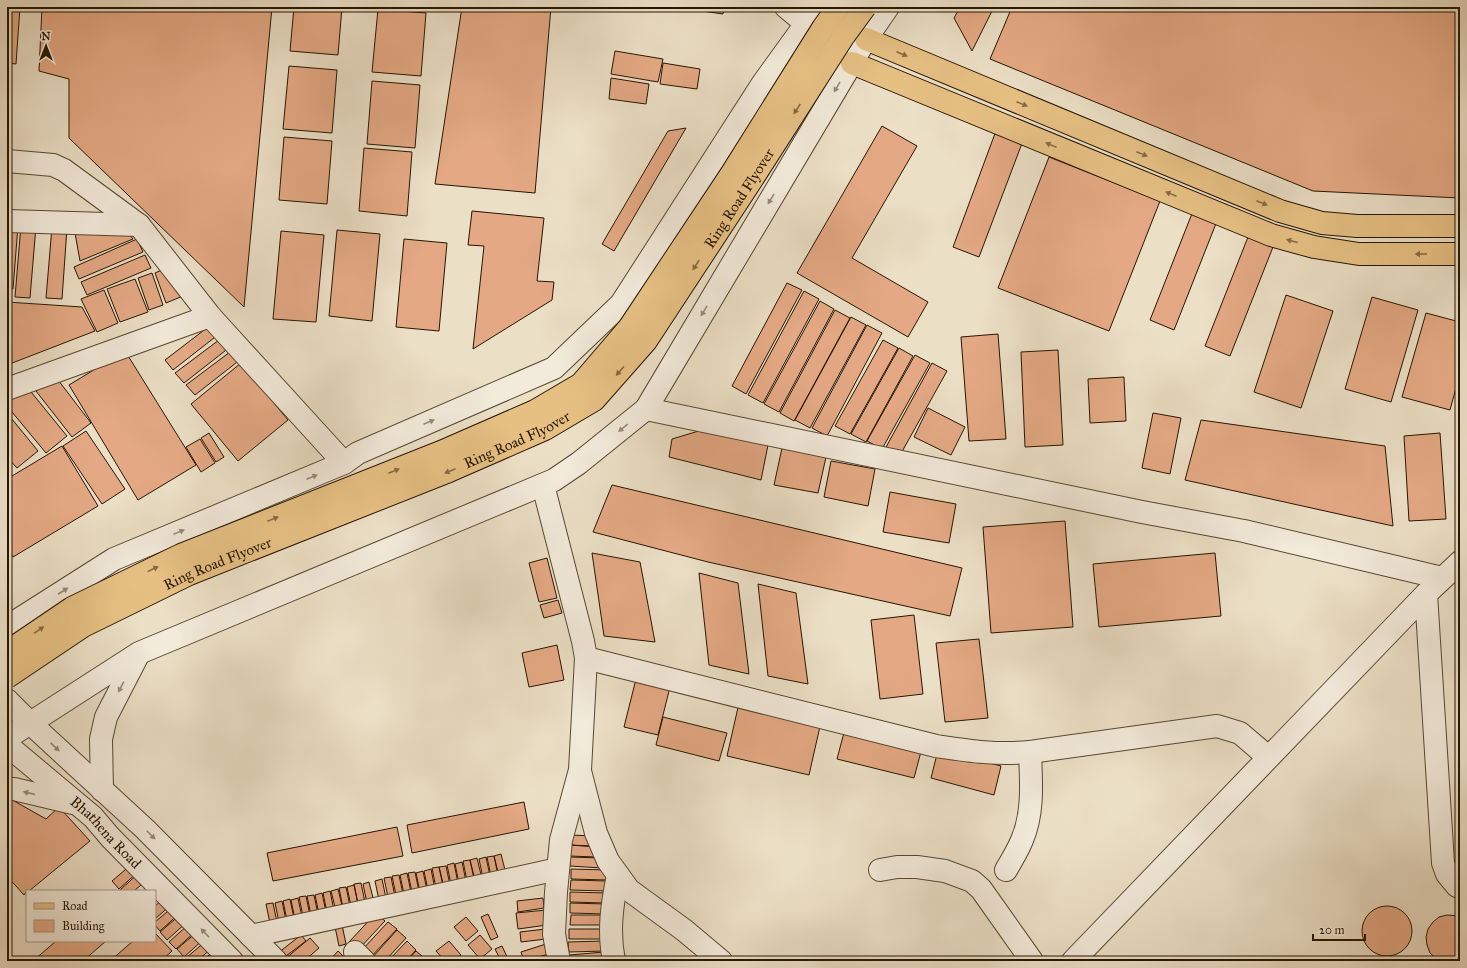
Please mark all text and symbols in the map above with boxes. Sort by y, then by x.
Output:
north arrow [26,26,66,66]
text: N [41,30,51,43]
one-way arrow [896,51,907,57]
one-way arrow [834,81,841,93]
one-way arrow [1016,101,1027,107]
one-way arrow [793,104,801,115]
one-way arrow [1045,141,1057,148]
street label: Ring Road Flyover [700,145,778,252]
one-way arrow [1136,151,1148,157]
one-way arrow [1165,191,1177,197]
one-way arrow [767,193,774,205]
one-way arrow [1257,201,1269,207]
one-way arrow [1286,238,1298,244]
one-way arrow [1414,251,1427,257]
one-way arrow [692,260,699,271]
one-way arrow [701,305,708,317]
one-way arrow [615,365,624,376]
street label: Ring Road Flyover [461,407,574,472]
one-way arrow [423,419,435,425]
one-way arrow [617,423,628,432]
one-way arrow [389,467,401,473]
one-way arrow [443,468,455,474]
one-way arrow [306,474,317,480]
one-way arrow [268,515,280,521]
one-way arrow [173,529,184,535]
street label: Ring Road Flyover [161,533,275,594]
one-way arrow [148,565,159,572]
one-way arrow [58,587,68,595]
one-way arrow [34,626,44,634]
one-way arrow [117,681,124,693]
one-way arrow [50,742,60,752]
one-way arrow [23,789,35,795]
street label: Bhathena Road [66,793,145,873]
one-way arrow [146,830,156,840]
legend [26,890,156,942]
text: Road [62,899,88,913]
scale bar [1313,916,1365,942]
text: Building [62,919,105,934]
text: 20 m [1319,923,1345,937]
one-way arrow [200,928,210,938]

